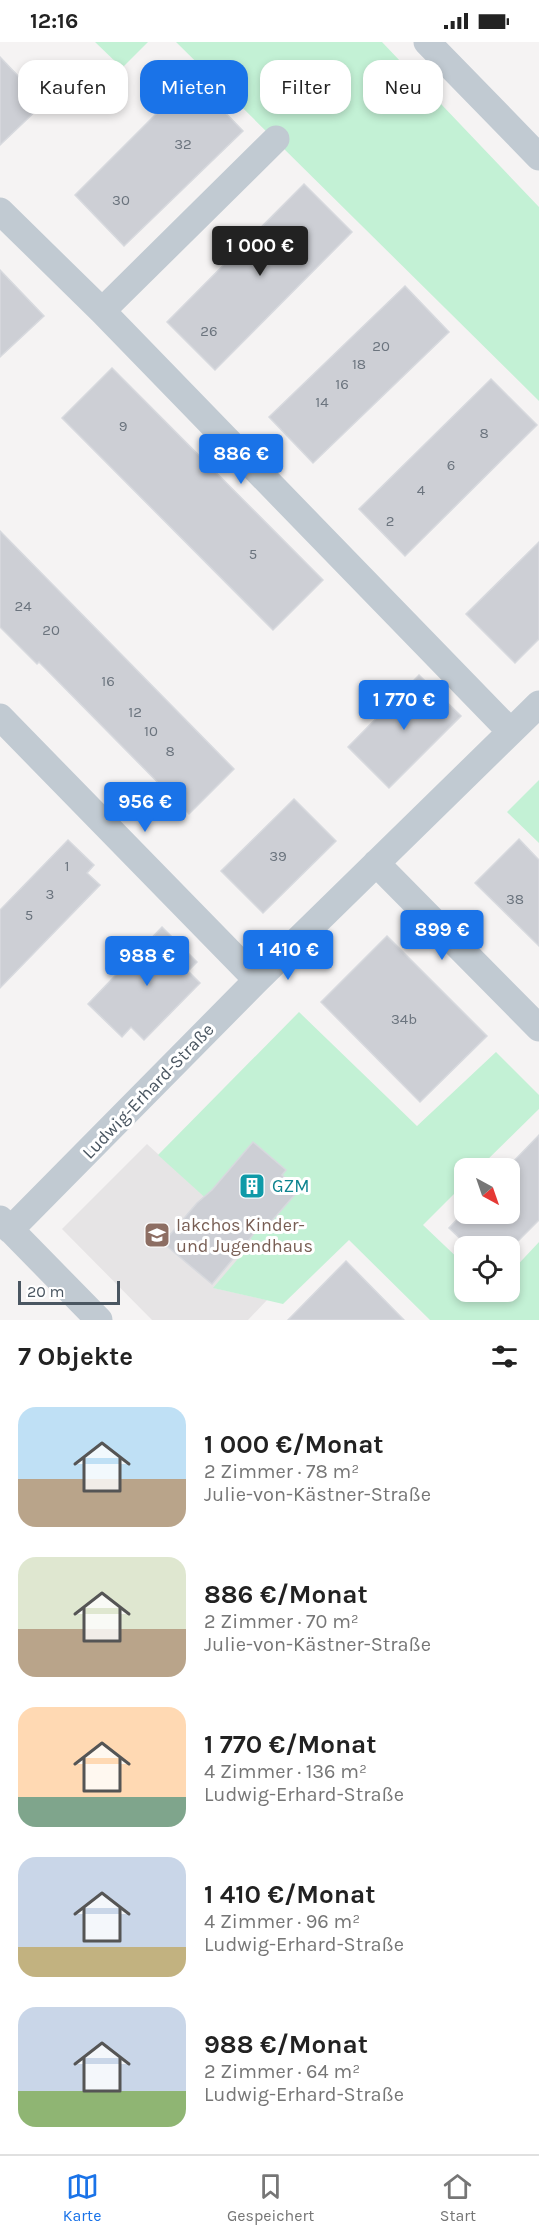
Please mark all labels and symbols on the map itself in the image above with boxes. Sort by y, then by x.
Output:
house number: 32 [174,135,192,153]
house number: 30 [112,191,130,209]
pin: 1 000 € [205,226,315,277]
house number: 26 [200,322,218,340]
house number: 20 [372,337,390,355]
house number: 18 [352,355,366,373]
house number: 16 [335,375,349,393]
house number: 14 [315,393,329,411]
house number: 9 [119,417,127,435]
house number: 8 [479,424,489,442]
pin: 886 € [199,434,283,485]
house number: 6 [447,456,455,474]
house number: 4 [417,481,426,499]
house number: 2 [386,512,394,530]
house number: 5 [249,545,257,563]
house number: 24 [14,597,32,615]
house number: 20 [42,621,60,639]
house number: 16 [101,672,115,690]
pin: 1 770 € [349,680,459,731]
house number: 12 [128,703,142,721]
house number: 10 [144,722,158,740]
house number: 8 [165,742,175,760]
pin: 956 € [103,782,187,833]
house number: 39 [269,847,287,865]
house number: 1 [65,857,69,875]
house number: 3 [46,885,54,903]
house number: 38 [506,890,524,908]
house number: 5 [25,906,33,924]
pin: 899 € [400,910,484,961]
pin: 1 410 € [233,930,343,981]
pin: 988 € [105,936,189,987]
house number: 34b [391,1010,417,1028]
street label: Ludwig-Erhard-Straße [78,1019,218,1163]
north arrow [454,1158,520,1224]
building icon: GZM [237,1171,267,1201]
place label: GZM [272,1175,310,1197]
place label: Iakchos Kinder- und Jugendhaus [176,1214,313,1257]
school or university icon: Iakchos Kinder- und Jugendhaus [142,1220,172,1250]
scale bar [18,1278,120,1306]

